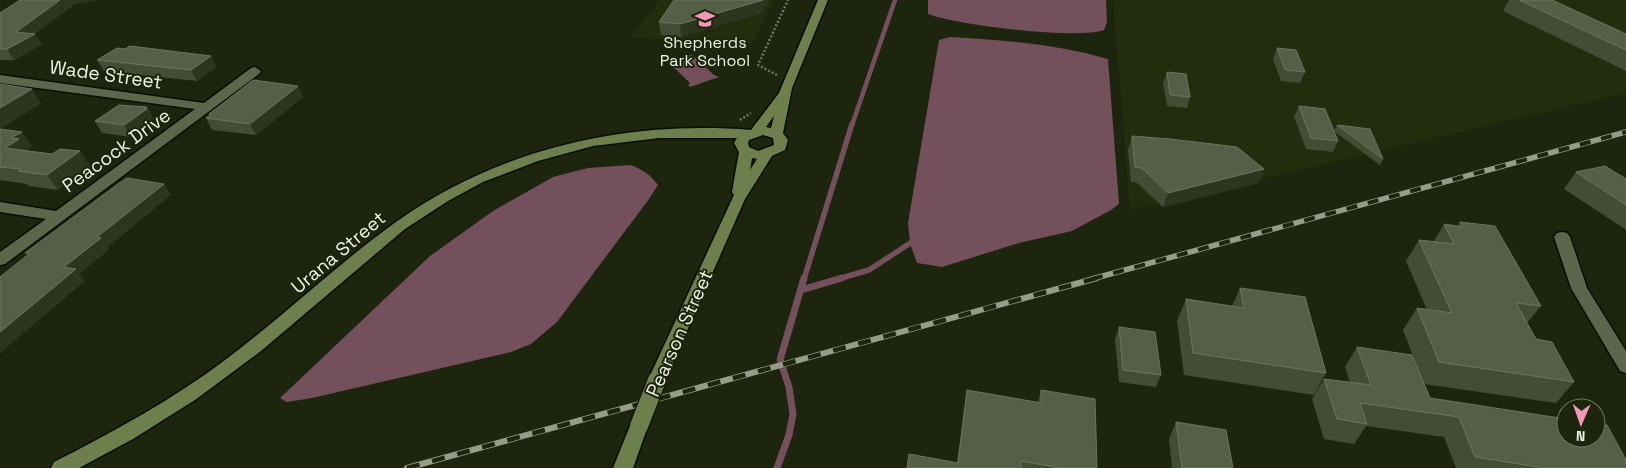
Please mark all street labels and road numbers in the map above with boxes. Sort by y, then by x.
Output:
street label: Wade Street [48,54,164,95]
street label: Peacock Drive [57,103,175,198]
street label: Urana Street [286,206,391,299]
street label: Pearson Street [640,266,719,401]

